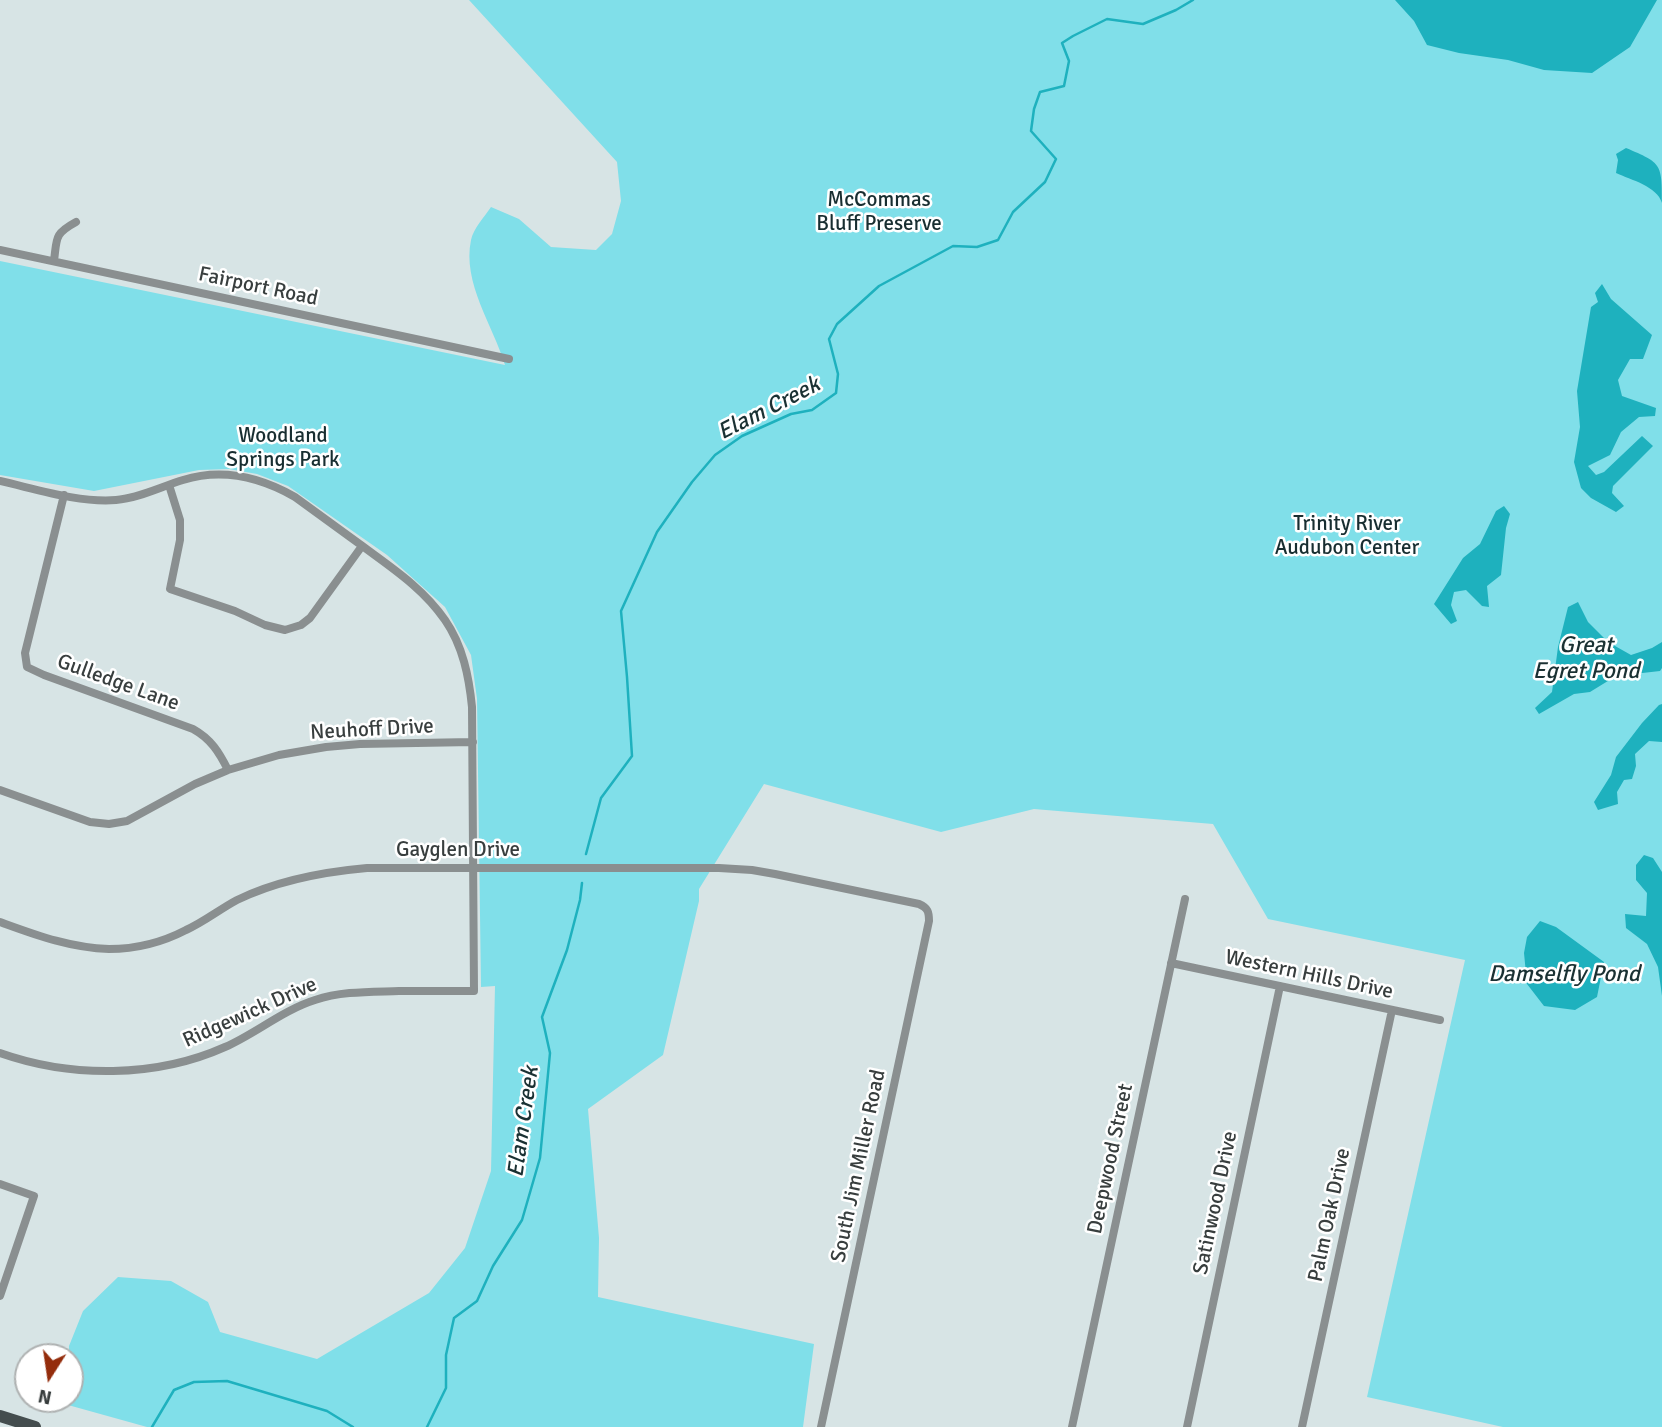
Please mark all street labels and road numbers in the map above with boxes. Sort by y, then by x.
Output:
street label: Fairport Road [196,262,320,312]
street label: Gulledge Lane [53,649,183,717]
street label: Neuhoff Drive [310,714,434,746]
street label: Gayglen Drive [396,837,520,863]
street label: Western Hills Drive [1223,945,1395,1005]
street label: Ridgewick Drive [179,972,321,1054]
street label: South Jim Miller Road [826,1067,892,1265]
street label: Deepwood Street [1083,1082,1139,1236]
street label: Satinwood Drive [1189,1129,1243,1277]
street label: Palm Oak Drive [1304,1146,1356,1284]

